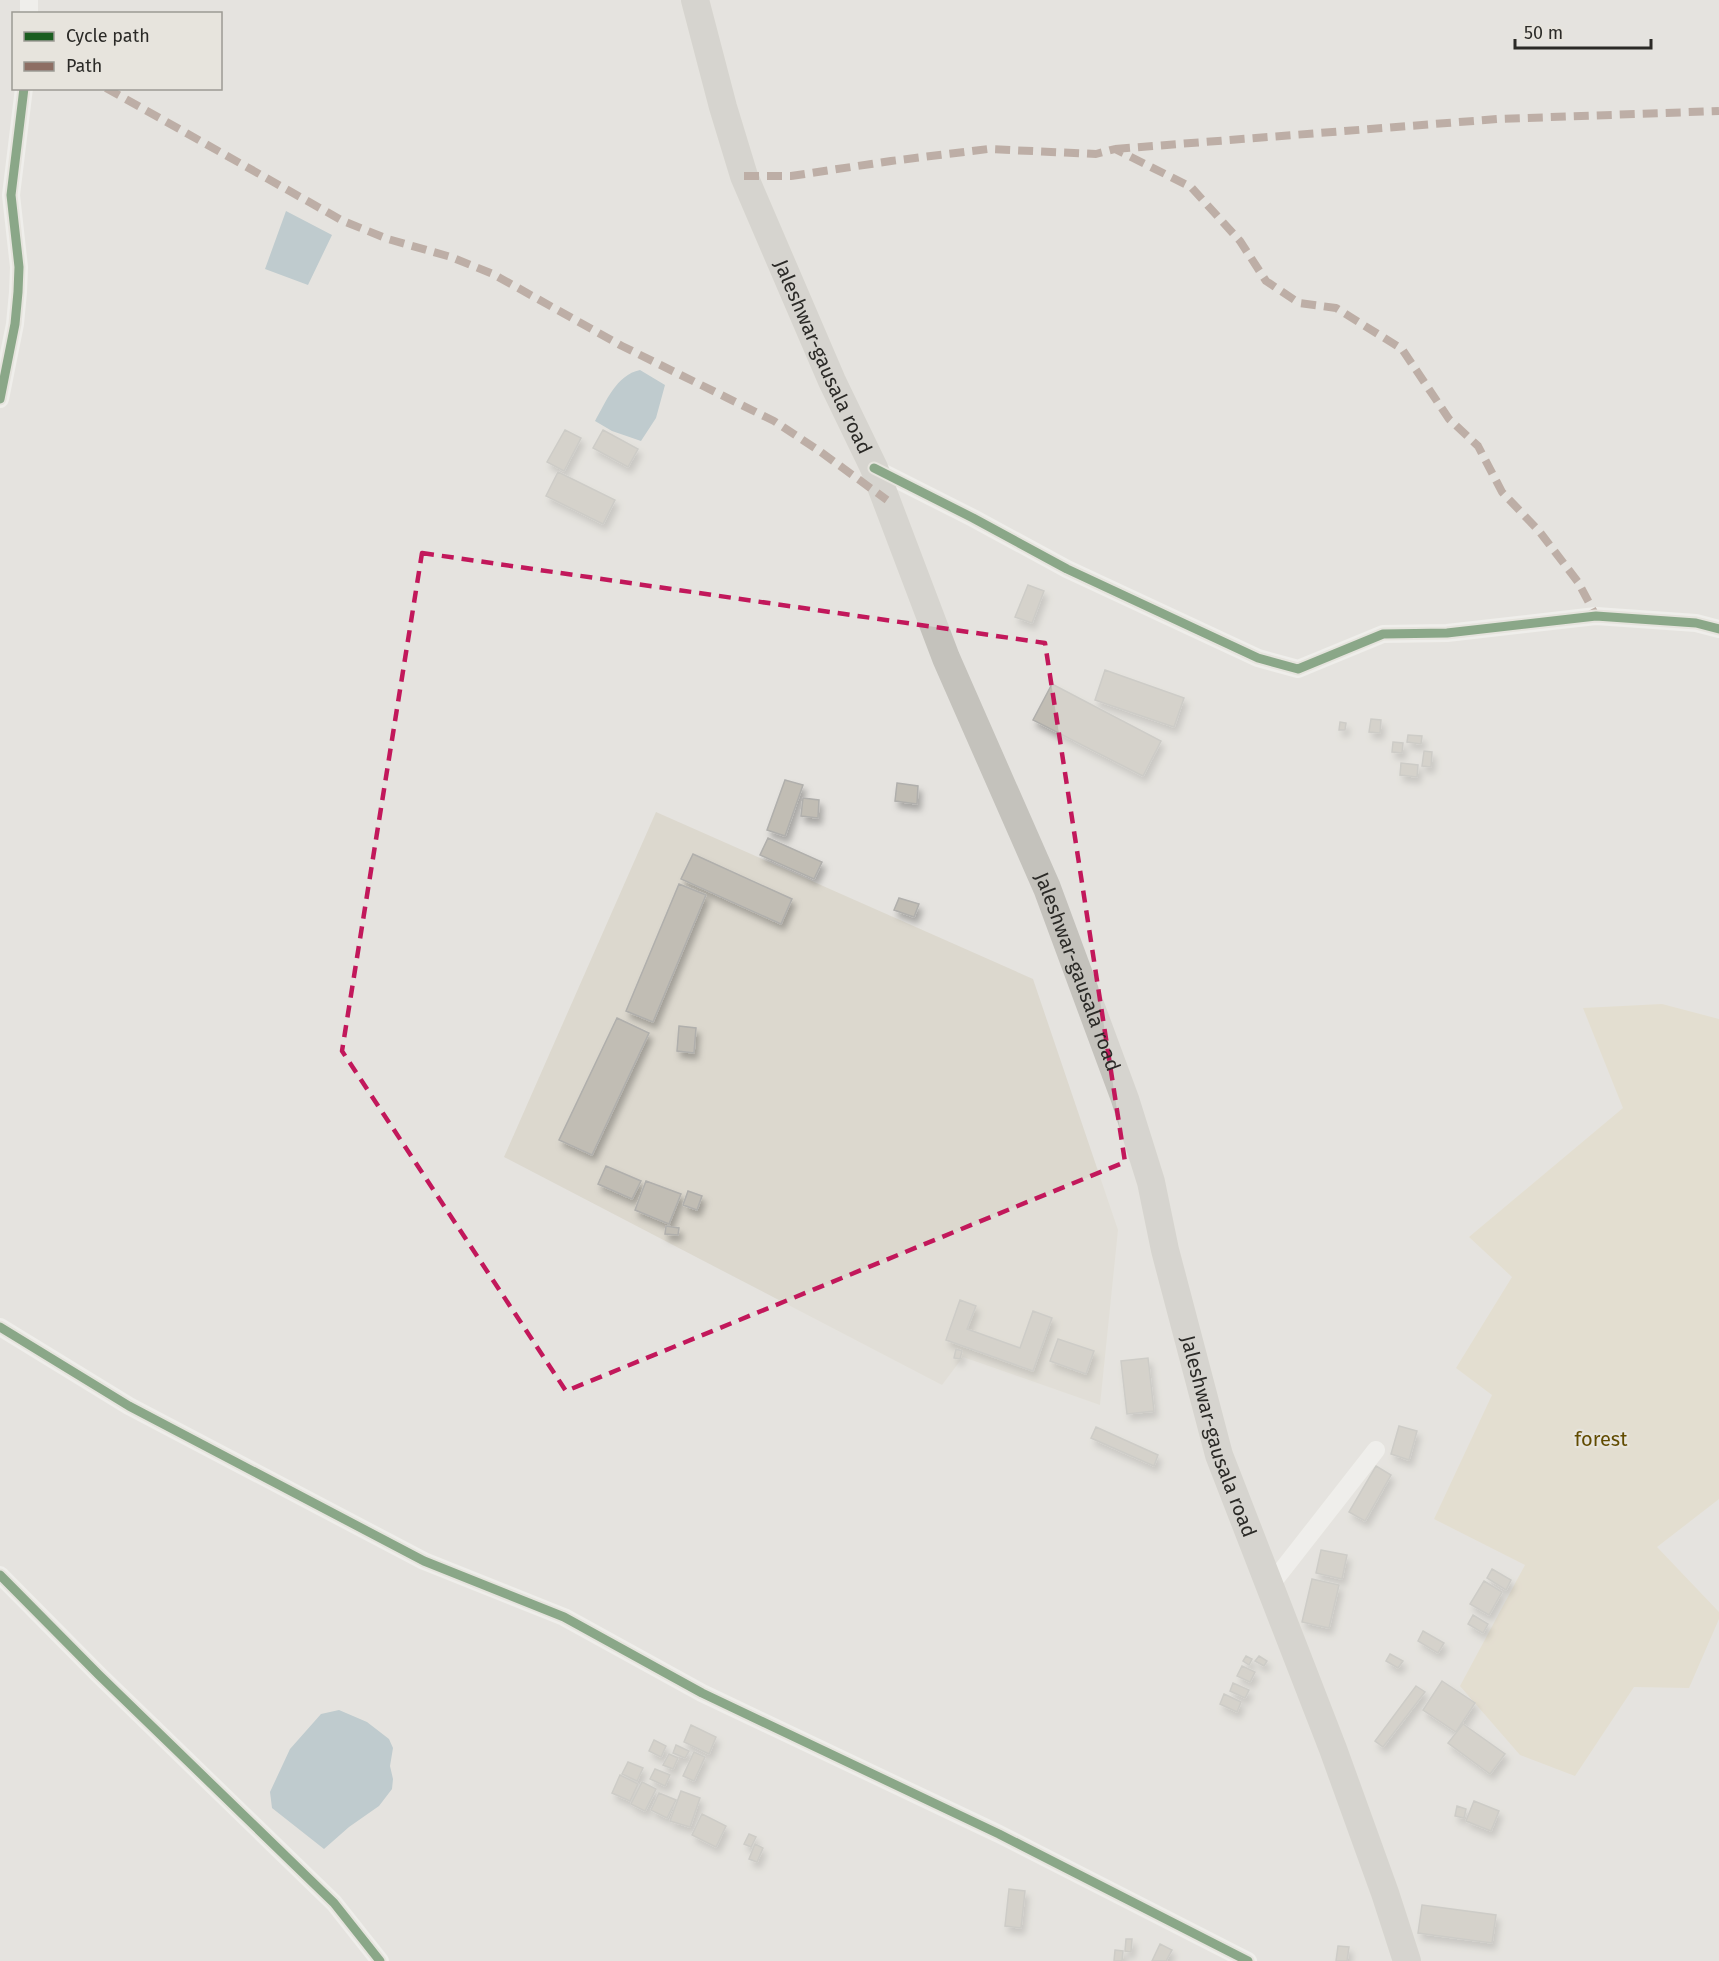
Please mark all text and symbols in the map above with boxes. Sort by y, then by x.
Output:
legend [12,12,222,90]
scale bar [1515,12,1652,50]
text: 50 m [1524,22,1563,44]
text: Cycle path [66,25,150,47]
text: Path [66,55,102,77]
street label: Jaleshwar-gausala road [769,256,877,458]
street label: Jaleshwar-gausala road [1030,868,1126,1075]
street label: Jaleshwar-gausala road [1176,1333,1262,1541]
park label: forest [1575,1427,1628,1451]

